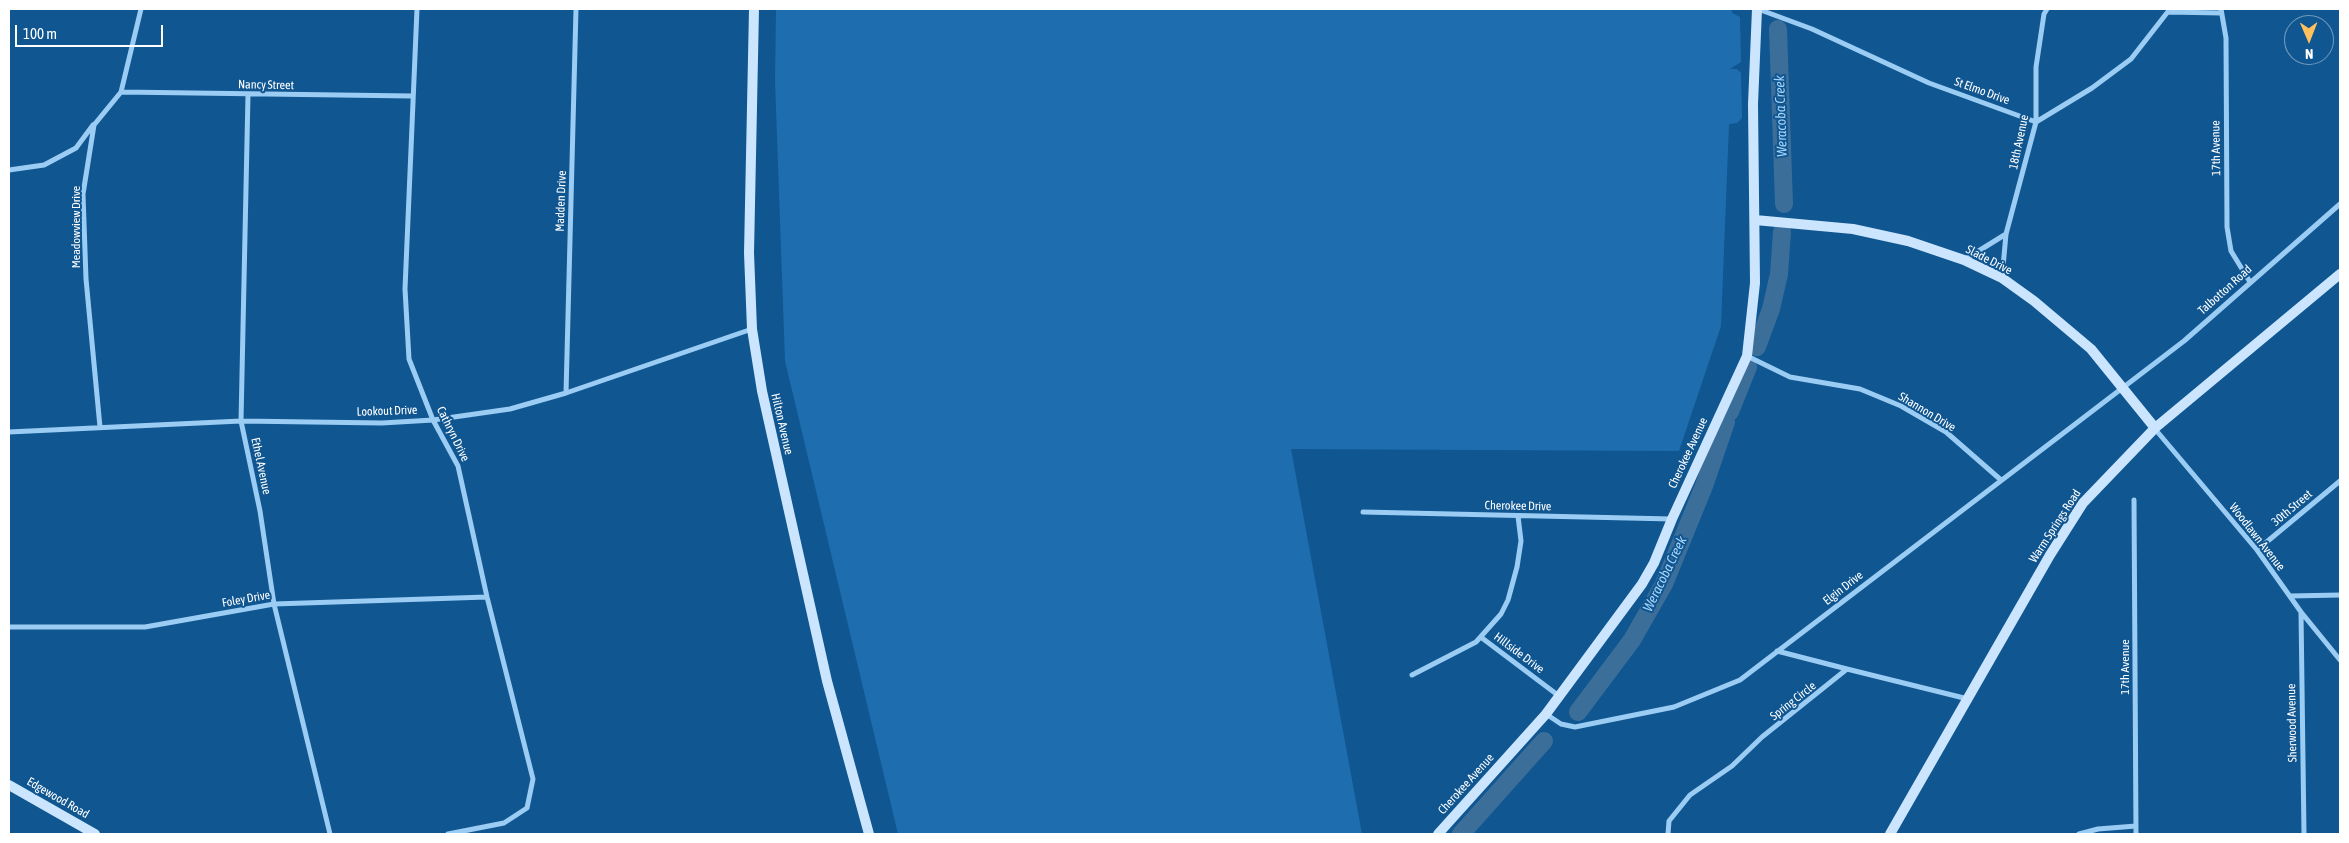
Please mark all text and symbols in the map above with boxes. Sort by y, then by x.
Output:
scale bar [18,15,165,47]
north arrow [2284,15,2334,65]
text: 100 m [23,25,57,42]
text: N [2305,46,2314,62]
street label: St Elmo Drive [1952,74,2012,108]
water label: Weracoba Creek [1771,75,1791,157]
street label: Nancy Street [238,77,294,93]
street label: 18th Avenue [2006,113,2032,171]
street label: 17th Avenue [2208,120,2224,176]
street label: Madden Drive [553,170,569,232]
street label: Meadowview Drive [69,186,83,268]
street label: Slade Drive [1964,242,2014,278]
street label: Talbotton Road [2195,262,2255,318]
street label: Shannon Drive [1896,389,1958,435]
street label: Hilton Avenue [768,392,796,456]
street label: Lookout Drive [356,403,418,419]
street label: Cathryn Drive [433,404,473,464]
street label: Cherokee Avenue [1665,415,1711,491]
street label: Ethel Avenue [248,436,274,496]
street label: Warm Springs Road [2026,487,2084,565]
street label: 30th Street [2269,487,2315,529]
street label: Cherokee Drive [1485,498,1551,514]
street label: Woodlawn Avenue [2226,500,2288,574]
water label: Weracoba Creek [1640,534,1690,614]
street label: Elgin Drive [1820,568,1866,608]
street label: Foley Drive [221,588,271,610]
street label: Hillside Drive [1491,629,1547,677]
street label: 17th Avenue [2118,639,2132,695]
street label: Spring Circle [1767,679,1819,723]
street label: Sherwood Avenue [2284,684,2300,762]
street label: Cherokee Avenue [1435,751,1497,817]
street label: Edgewood Road [24,774,92,822]

